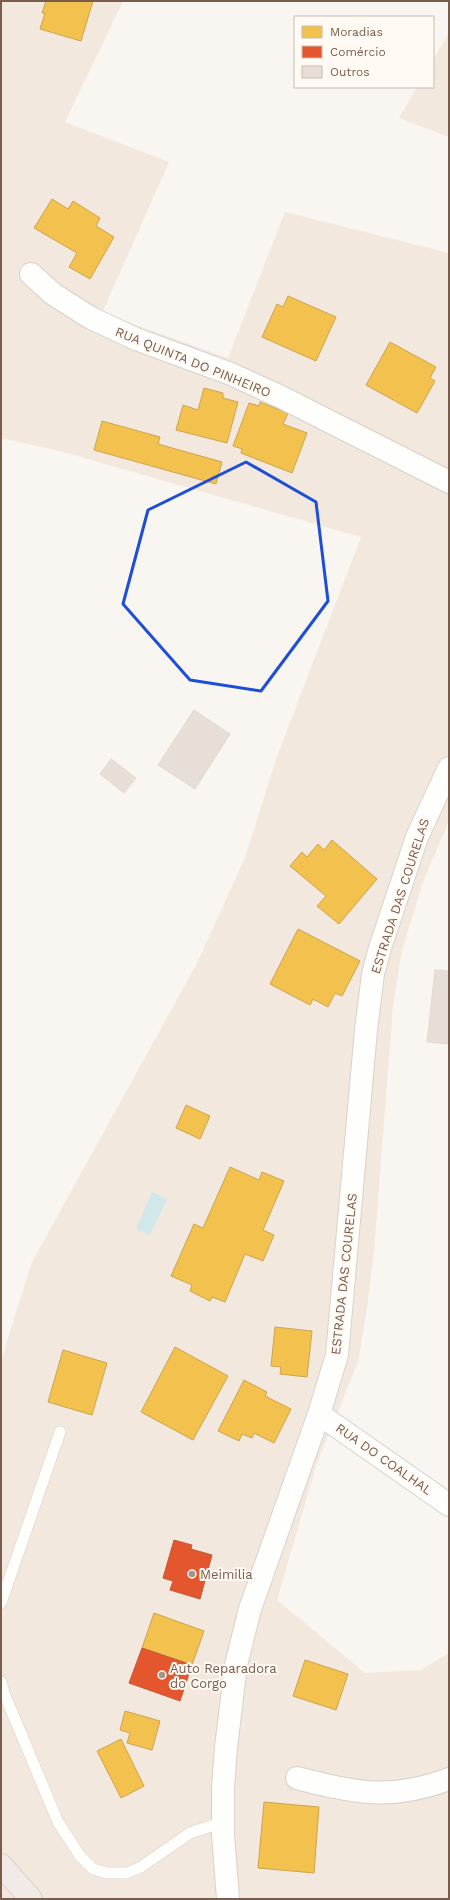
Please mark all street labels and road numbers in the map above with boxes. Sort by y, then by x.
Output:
street label: RUA QUINTA DO PINHEIRO [113,324,273,400]
street label: ESTRADA DAS COURELAS [368,816,432,976]
street label: ESTRADA DAS COURELAS [328,1192,360,1356]
street label: RUA DO COALHAL [333,1420,435,1498]

